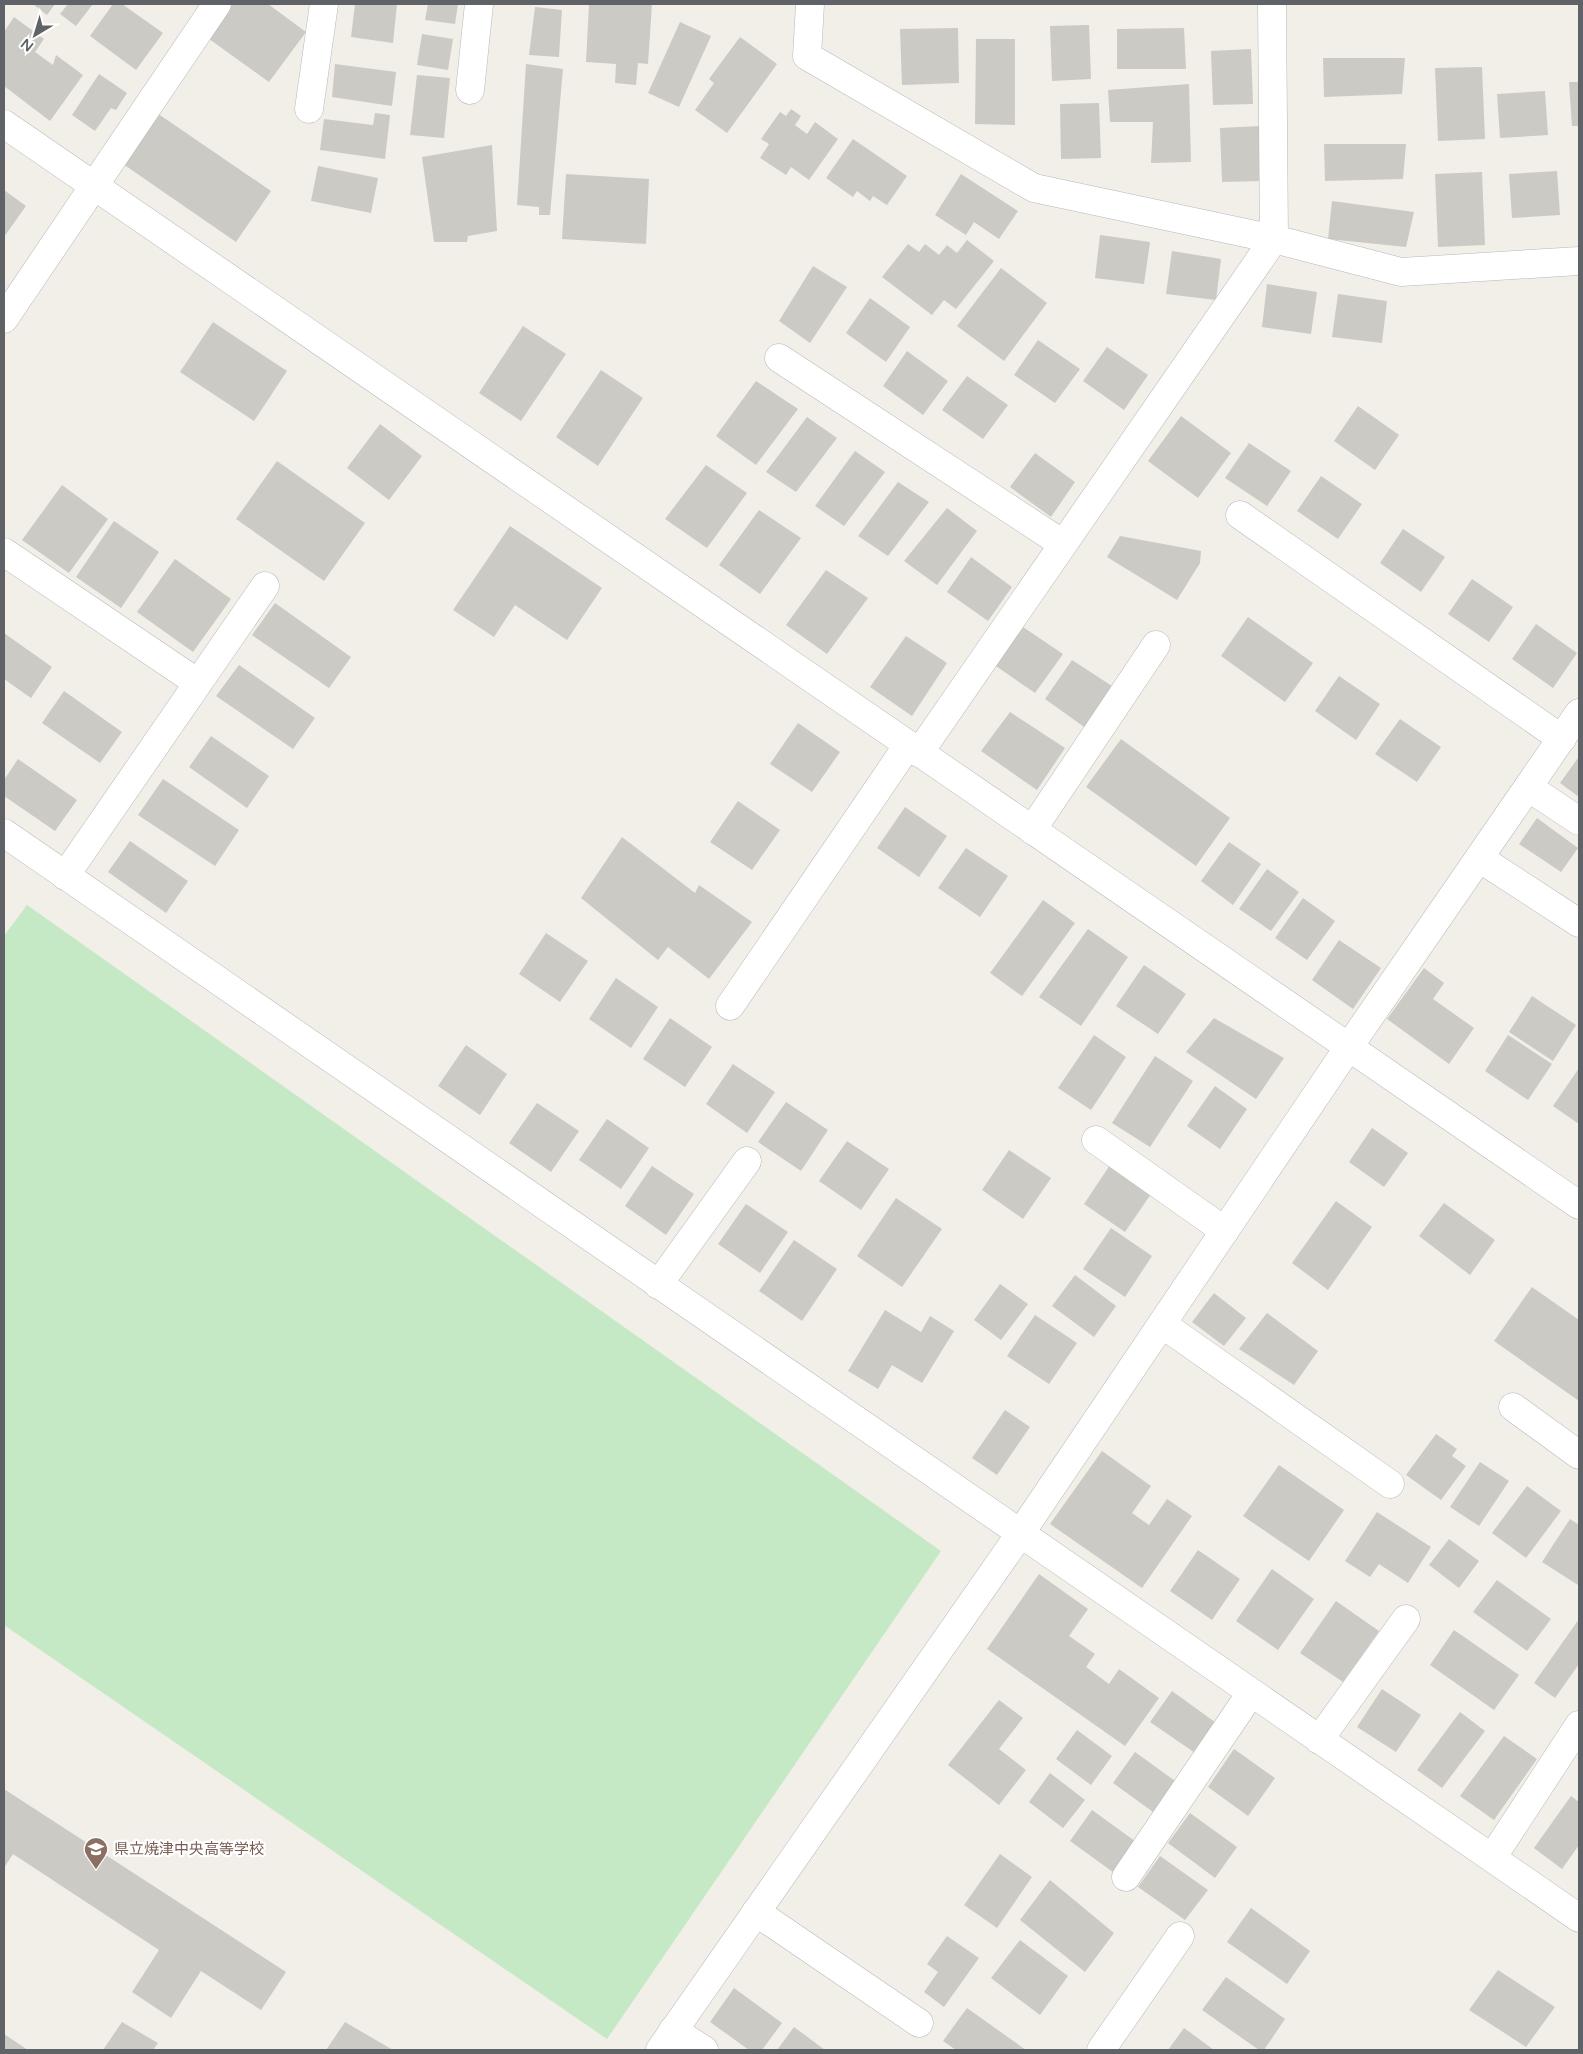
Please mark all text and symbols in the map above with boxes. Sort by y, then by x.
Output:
north arrow [10,10,60,60]
text: N [18,35,37,55]
school or university icon: 県立焼津中央高等学校 [83,1836,109,1870]
place label: 県立焼津中央高等学校 [114,1840,264,1858]

